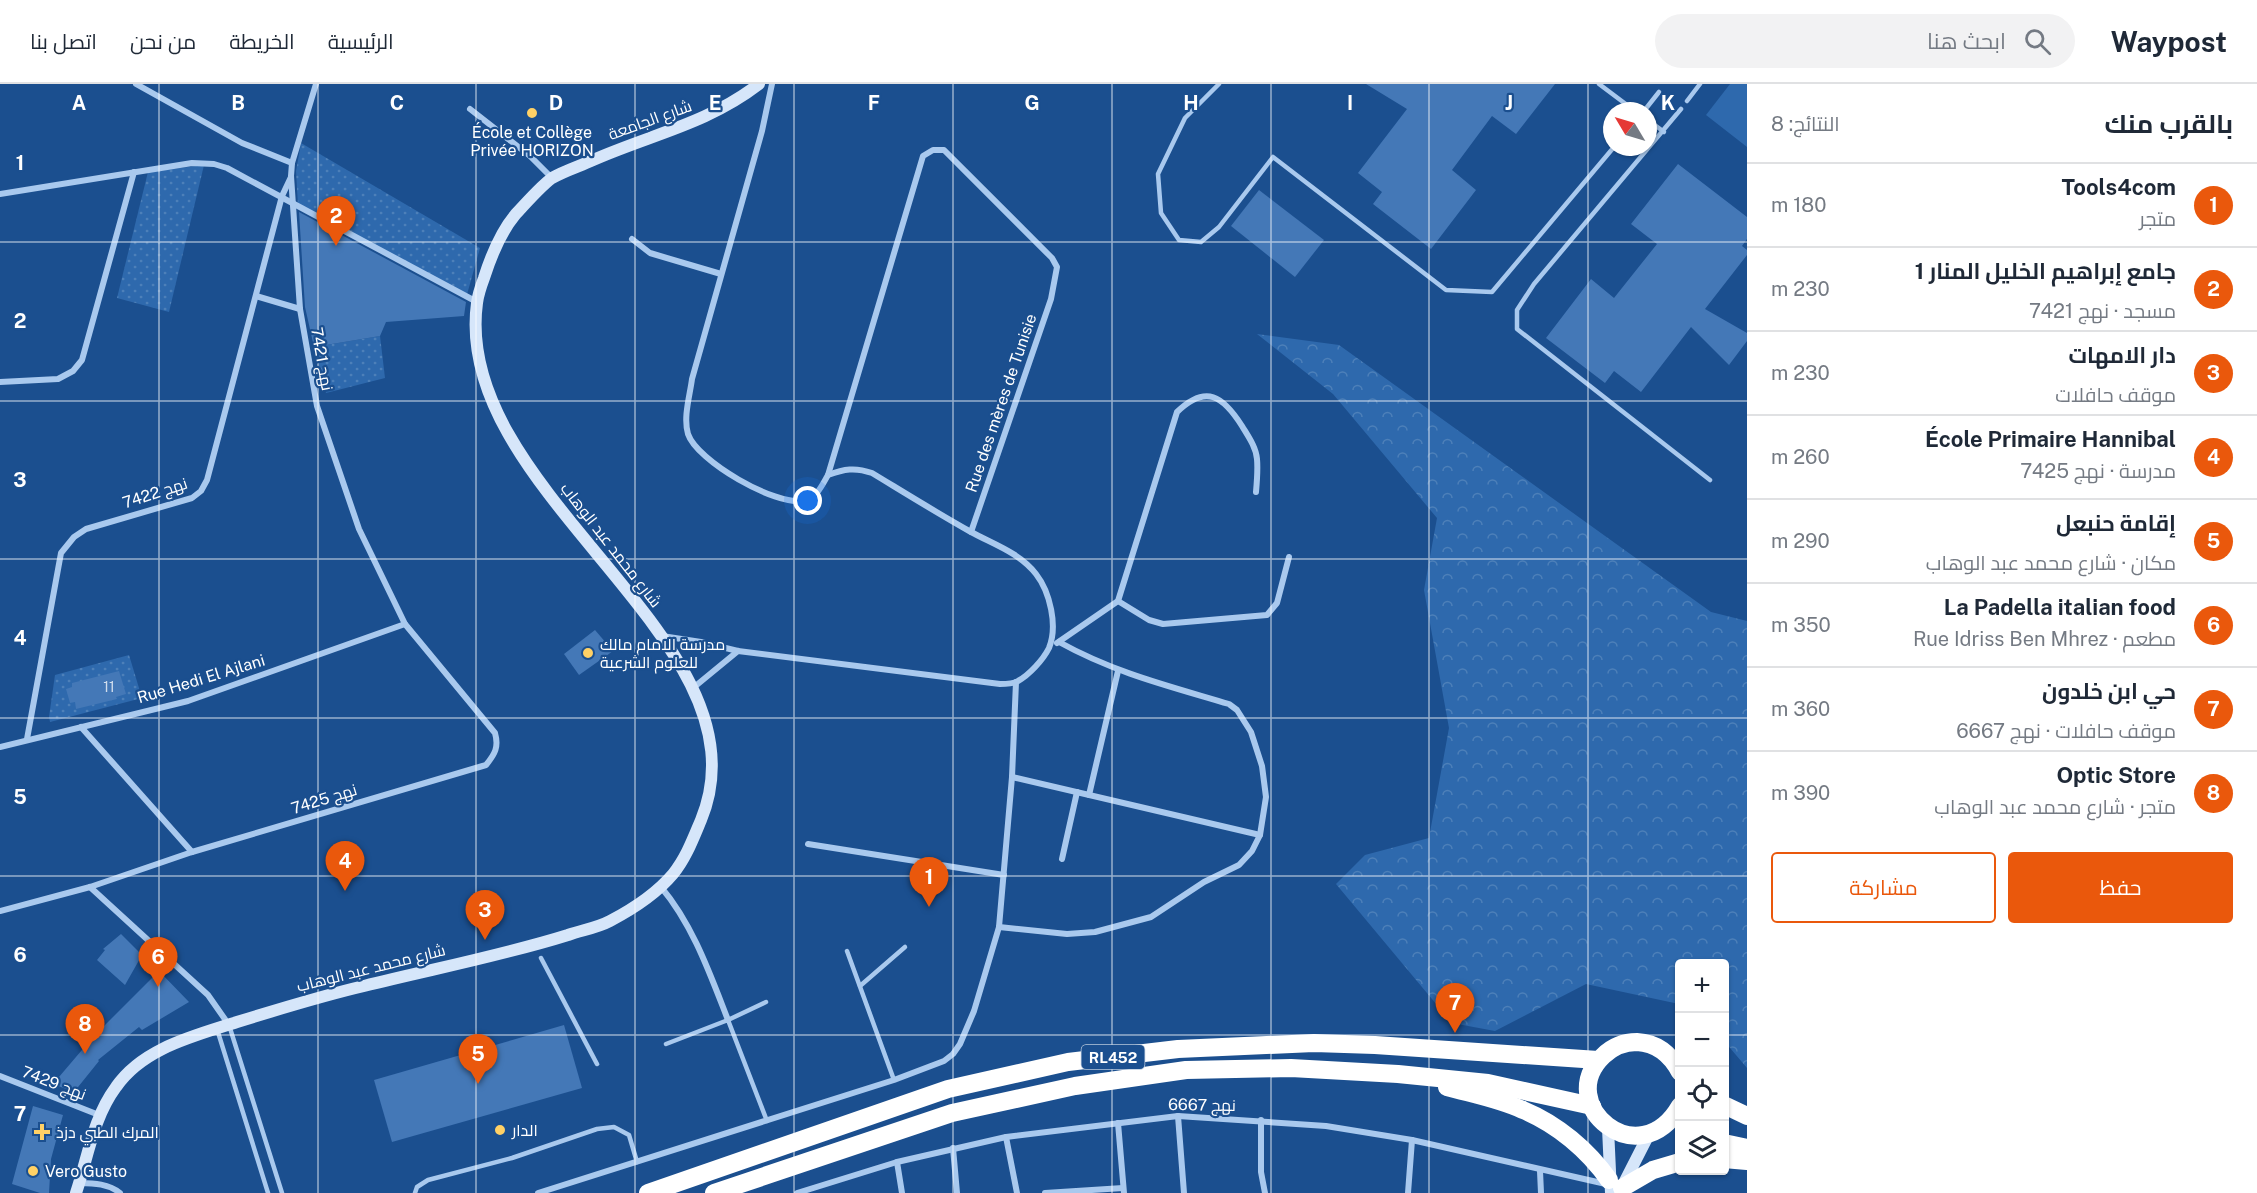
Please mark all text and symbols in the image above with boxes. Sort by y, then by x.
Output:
search box [1655,14,2075,68]
icon: search [2021,25,2054,58]
text: Waypost [2111,25,2227,58]
text: ابحث هنا [1927,28,2006,54]
text: اتصل بنا [30,29,97,54]
text: من نحن [130,29,196,54]
text: الخريطة [229,29,295,54]
text: الرئيسية [328,29,394,54]
text: A [72,91,86,115]
text: B [231,91,245,115]
text: C [390,91,404,115]
text: D [549,91,563,115]
text: E [709,91,721,115]
text: F [868,91,880,115]
text: G [1024,91,1040,115]
text: H [1183,91,1199,115]
text: I [1347,91,1353,115]
text: J [1505,91,1513,115]
text: K [1661,91,1675,115]
street label: شارع الجامعة [606,96,695,146]
north arrow [1603,102,1657,156]
marker: École et Collège Privée HORIZON [525,106,539,120]
text: بالقرب منك [2104,108,2233,139]
text: النتائج: 8 [1771,112,1840,136]
place label: École et Collège Privée HORIZON [470,122,594,160]
text: 1 [16,151,24,175]
text: Tools4com [2061,174,2176,200]
text: 180 m [1771,193,1826,217]
text: 1 [2209,193,2218,217]
pin: 2 [316,196,356,246]
text: متجر [2139,207,2176,231]
text: جامع إبراهيم الخليل المنار 1 [1915,258,2176,284]
text: 230 m [1771,277,1830,301]
text: 2 [2207,277,2220,301]
text: مسجد · نهج 7421 [2029,299,2176,323]
text: 2 [14,309,26,333]
street label: Rue des mères de Tunisie [961,311,1041,495]
street label: نهج 7421 [305,326,337,393]
text: دار الامهات [2069,342,2176,368]
text: 230 m [1771,361,1830,385]
text: 3 [2207,361,2220,385]
text: موقف حافلات [2055,383,2176,407]
text: École Primaire Hannibal [1925,426,2176,452]
text: 260 m [1771,445,1830,469]
text: 4 [2207,445,2220,469]
text: مدرسة · نهج 7425 [2020,459,2176,483]
text: 3 [13,468,27,492]
street label: نهج 7422 [120,474,190,514]
street label: شارع محمد عبد الوهاب [555,479,666,612]
your location [793,486,822,515]
text: إقامة حنبعل [2056,510,2176,536]
text: 290 m [1771,529,1830,553]
text: 5 [2207,529,2220,553]
text: مكان · شارع محمد عبد الوهاب [1926,551,2176,575]
text: La Padella italian food [1944,594,2176,620]
text: 350 m [1771,613,1831,637]
text: 6 [2207,613,2220,637]
text: 4 [13,626,27,650]
text: مطعم · Rue Idriss Ben Mhrez [1913,627,2176,651]
place label: مدرسة الامام مالك للعلوم الشرعية [600,635,725,674]
marker: مدرسة الامام مالك للعلوم الشرعية [581,646,595,660]
street label: Rue Hedi El Ajlani [135,651,267,707]
text: حي ابن خلدون [2042,678,2176,704]
house number: 11 [103,679,115,695]
text: 360 m [1771,697,1830,721]
text: 7 [2207,697,2220,721]
text: موقف حافلات · نهج 6667 [1956,719,2176,743]
text: Optic Store [2057,762,2176,788]
street label: نهج 7425 [289,780,360,820]
text: 390 m [1771,781,1830,805]
text: 8 [2207,781,2220,805]
text: 5 [13,785,27,809]
text: متجر · شارع محمد عبد الوهاب [1934,795,2176,819]
pin: 4 [326,842,364,891]
button: مشاركة [1771,852,1996,923]
button: حفظ [2008,852,2233,923]
pin: 1 [910,858,948,907]
pin: 3 [466,890,504,940]
pin: 6 [138,938,178,987]
street label: شارع محمد عبد الوهاب [295,940,448,998]
text: 6 [13,943,27,967]
map controls [1675,959,1729,1175]
button: + [1675,959,1729,1013]
pin: 7 [1436,984,1474,1033]
pin: 8 [66,1004,104,1054]
button: − [1675,1013,1729,1067]
pin: 5 [458,1034,498,1084]
road number: RL452 [1082,1045,1144,1069]
street label: نهج 7429 [18,1062,89,1106]
button: locate [1675,1067,1729,1121]
street label: نهج 6667 [1168,1095,1236,1117]
text: 7 [14,1102,26,1126]
place label: الدار [511,1121,538,1140]
button: layers [1675,1121,1729,1175]
marker: المرك الطبي دزذ [33,1123,51,1141]
place label: المرك الطبي دزذ [56,1123,159,1146]
marker: الدار [493,1123,507,1137]
place label: Vero Gusto [45,1162,127,1181]
marker: Vero Gusto [26,1164,40,1178]

